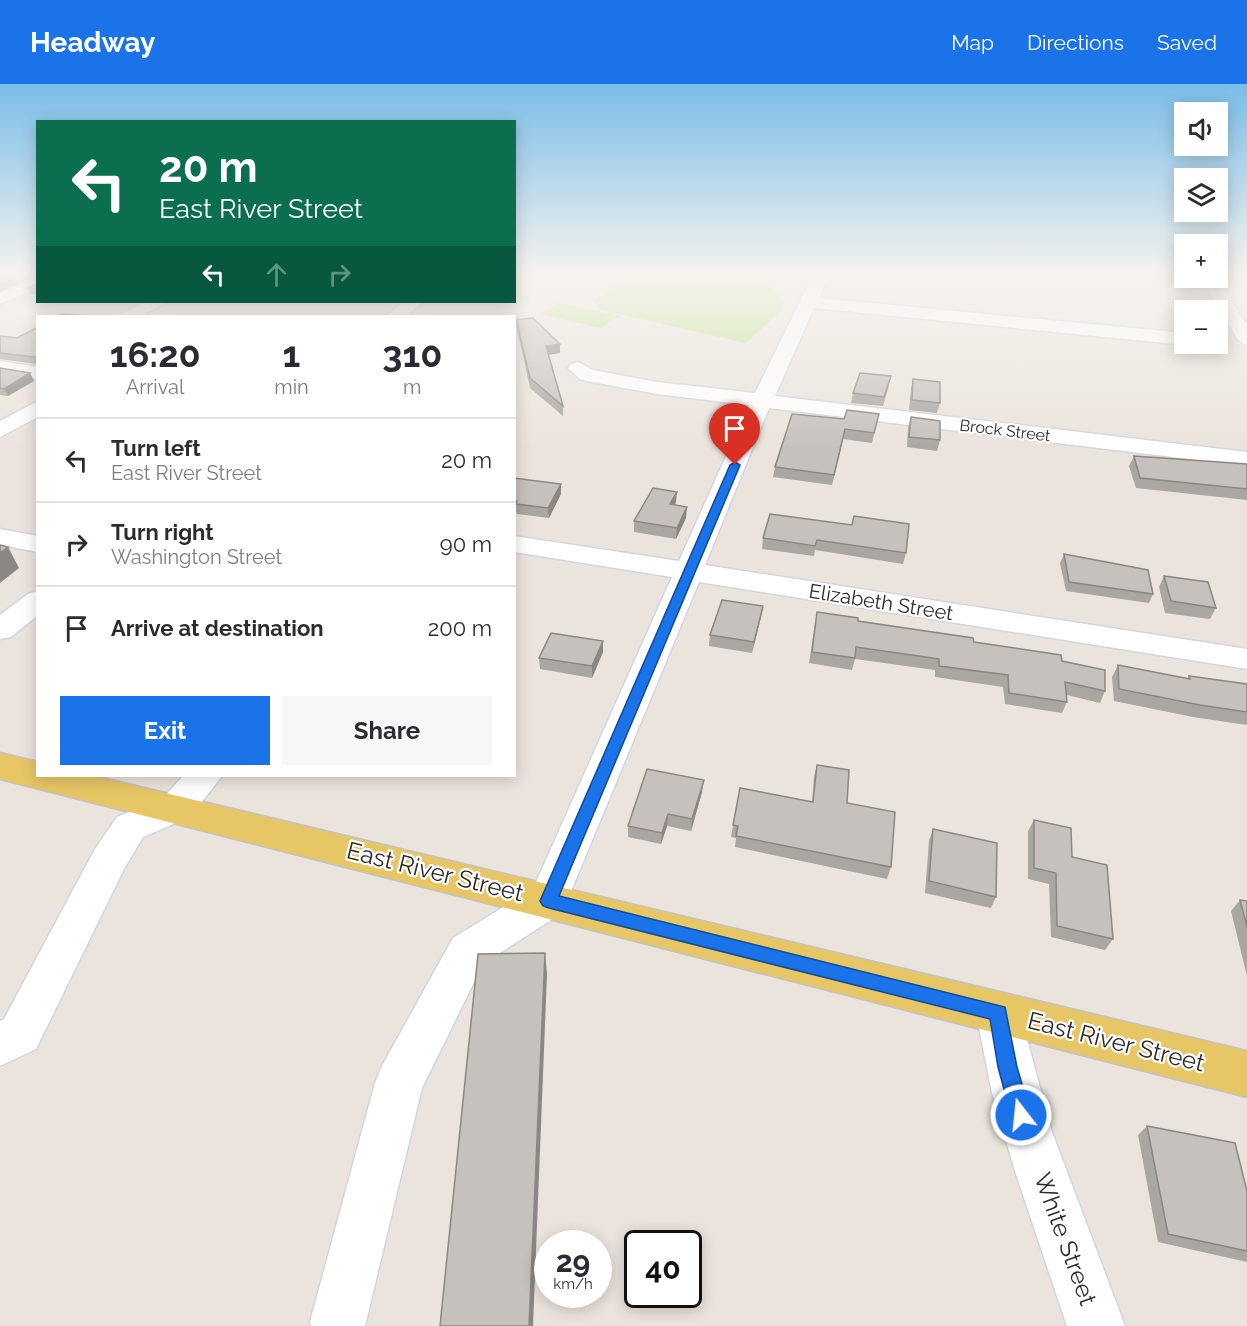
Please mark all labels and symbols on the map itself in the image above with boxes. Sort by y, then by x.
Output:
pin [709,403,760,465]
street label: Brock Street [958,416,1052,446]
street label: Elizabeth Street [807,579,955,625]
street label: East River Street [344,836,527,907]
street label: East River Street [1025,1006,1208,1077]
position arrow [989,1083,1053,1147]
street label: White Street [1028,1169,1103,1309]
speed limit sign: 40 [624,1230,702,1308]

